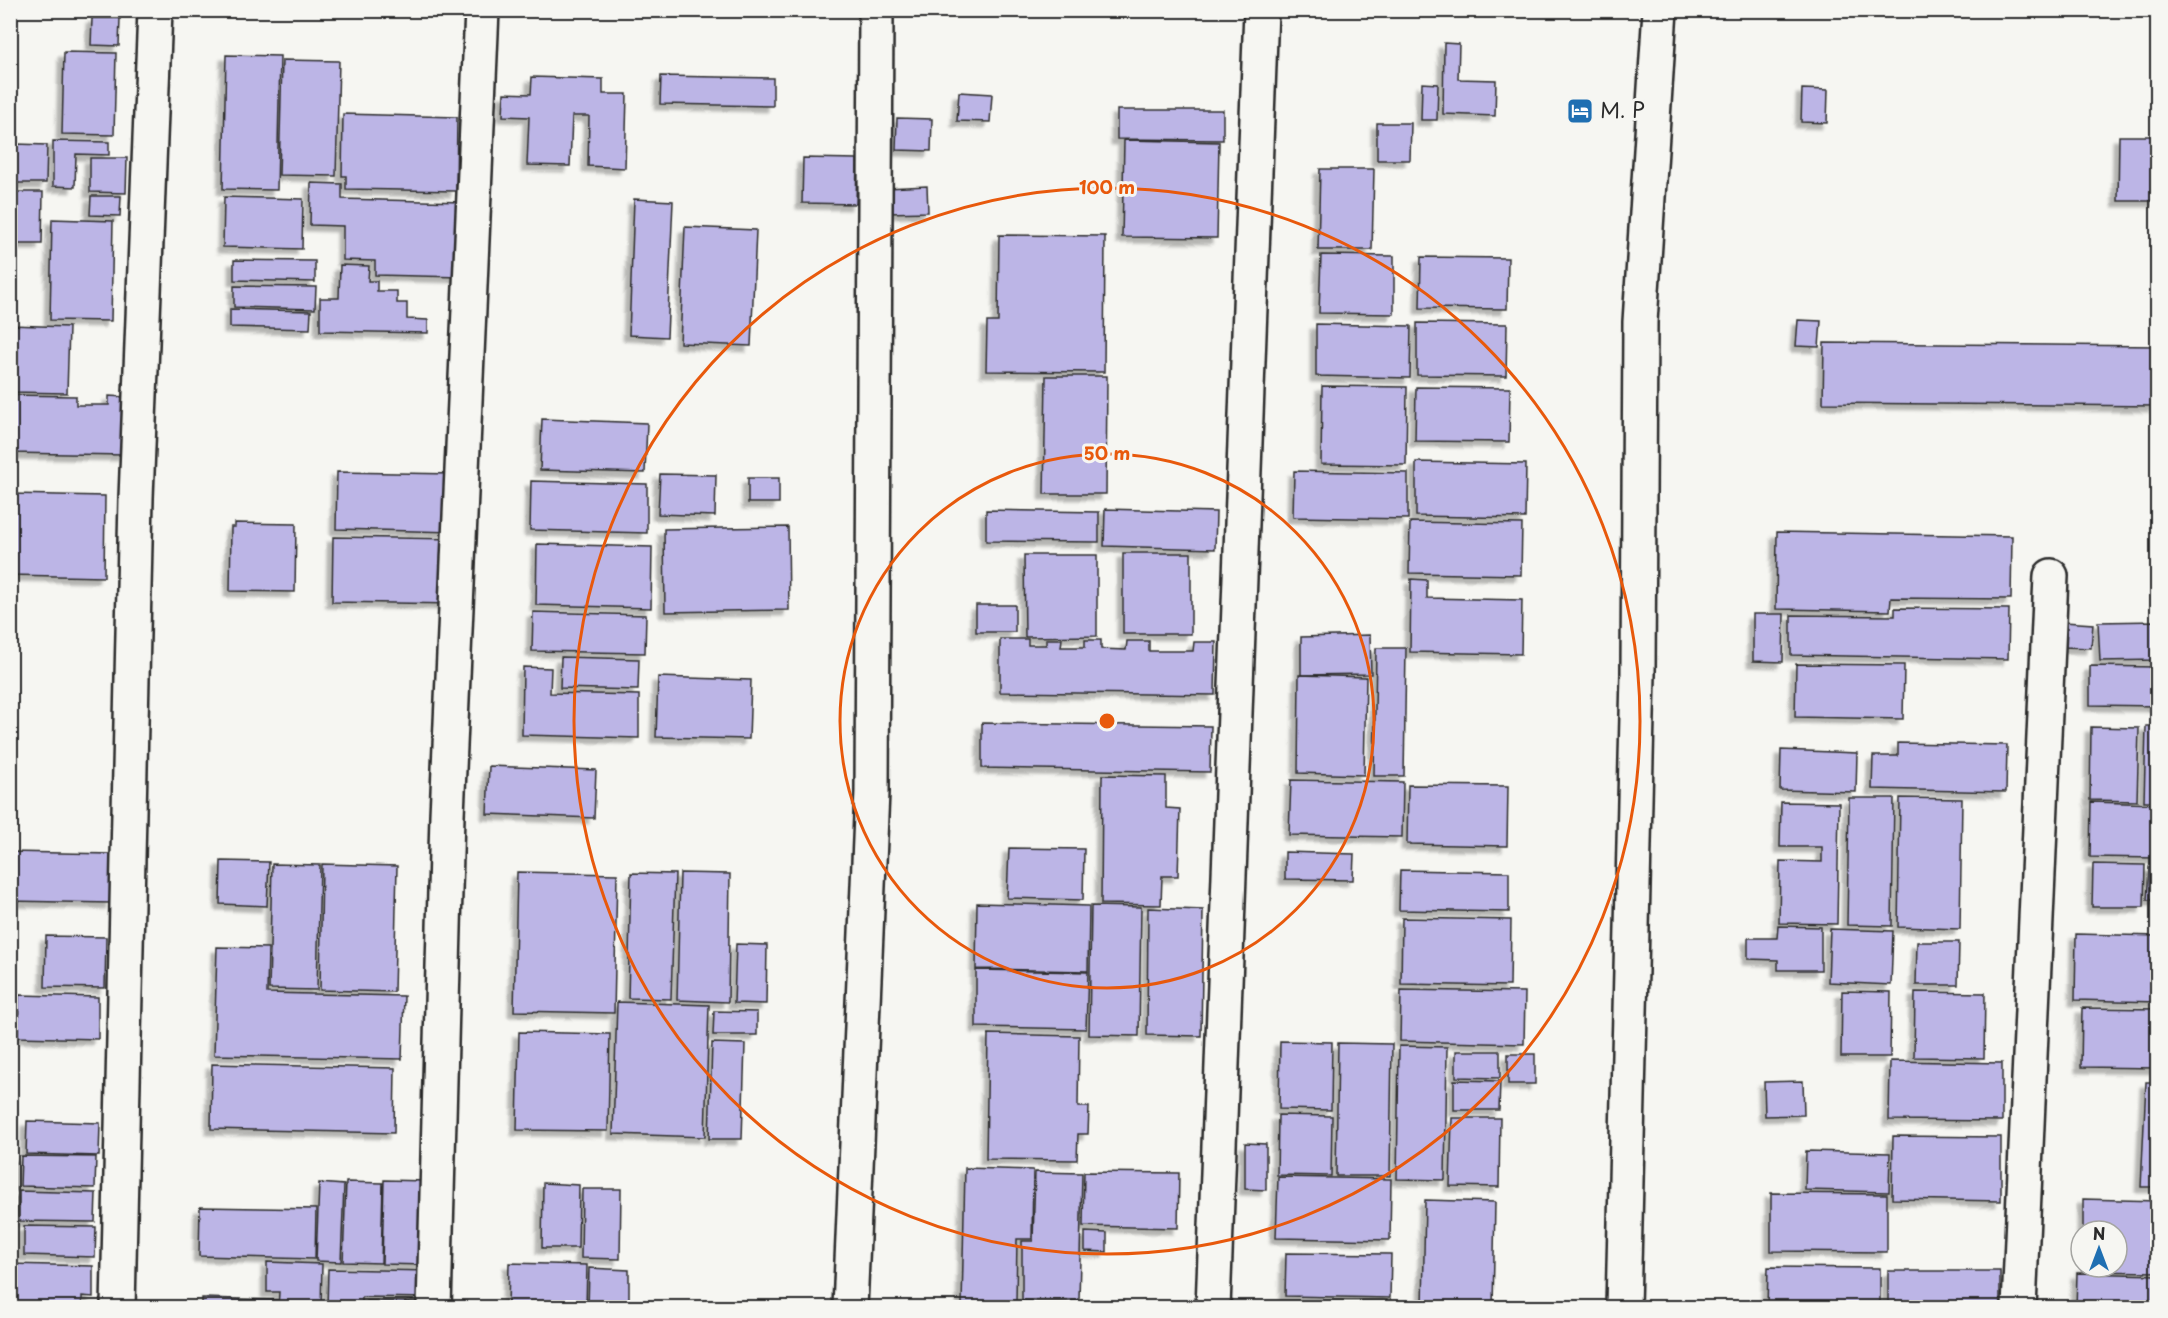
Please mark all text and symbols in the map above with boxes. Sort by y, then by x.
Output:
place label: M. P [1600,93,1645,125]
hotel icon: M. P [1565,96,1595,126]
text: 100 m [1079,173,1135,200]
text: 50 m [1084,439,1130,466]
centre of rings [1097,711,1117,731]
north arrow [2069,1219,2129,1279]
text: N [2093,1221,2105,1245]

